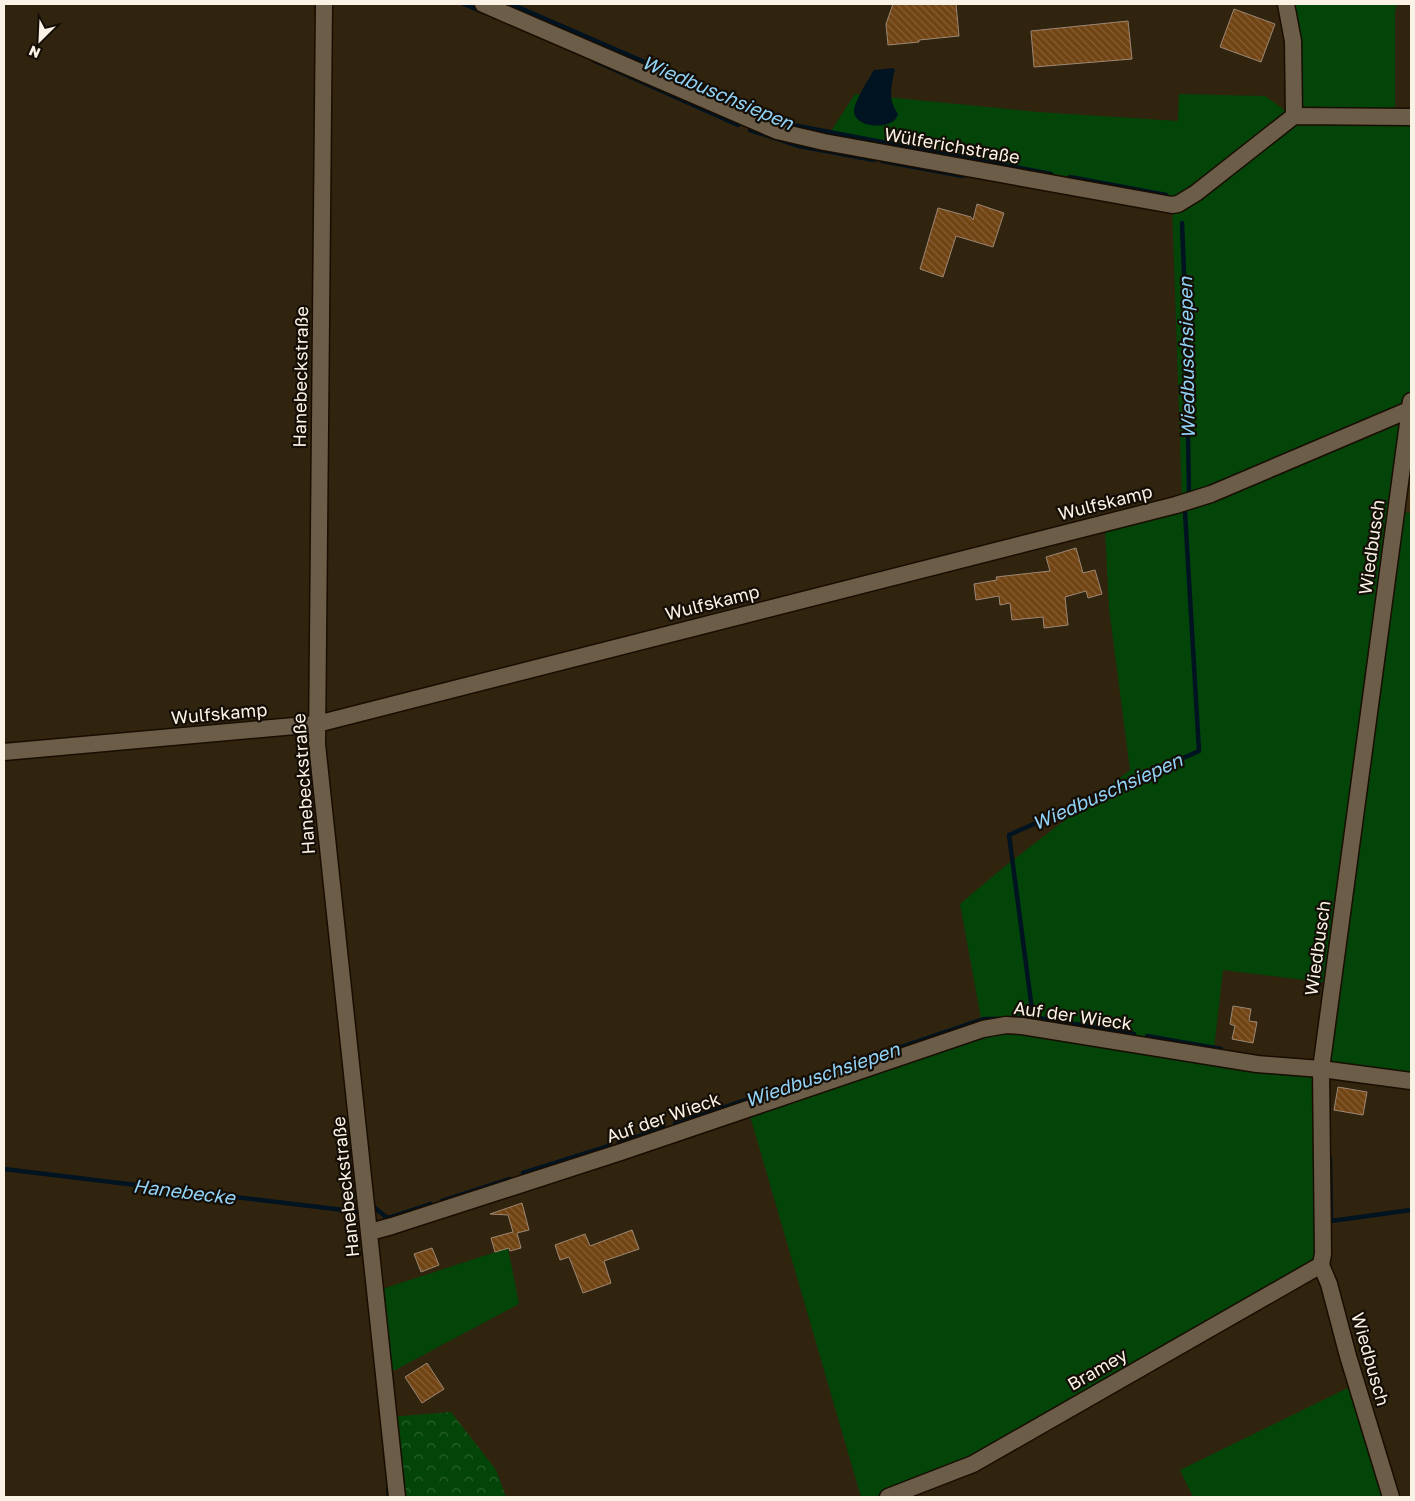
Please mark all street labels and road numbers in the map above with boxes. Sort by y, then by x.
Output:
street label: Wülferichstraße [882,122,1022,168]
street label: Hanebeckstraße [288,306,312,448]
street label: Wulfskamp [1056,480,1154,524]
street label: Wiedbusch [1353,498,1389,596]
street label: Wulfskamp [663,580,761,624]
street label: Wulfskamp [170,698,268,728]
street label: Hanebeckstraße [287,713,319,855]
street label: Wiedbusch [1299,899,1335,997]
street label: Auf der Wieck [1012,996,1134,1034]
street label: Auf der Wieck [603,1087,723,1147]
street label: Hanebeckstraße [327,1115,363,1259]
street label: Wiedbusch [1347,1310,1395,1408]
street label: Bramey [1063,1343,1131,1395]

